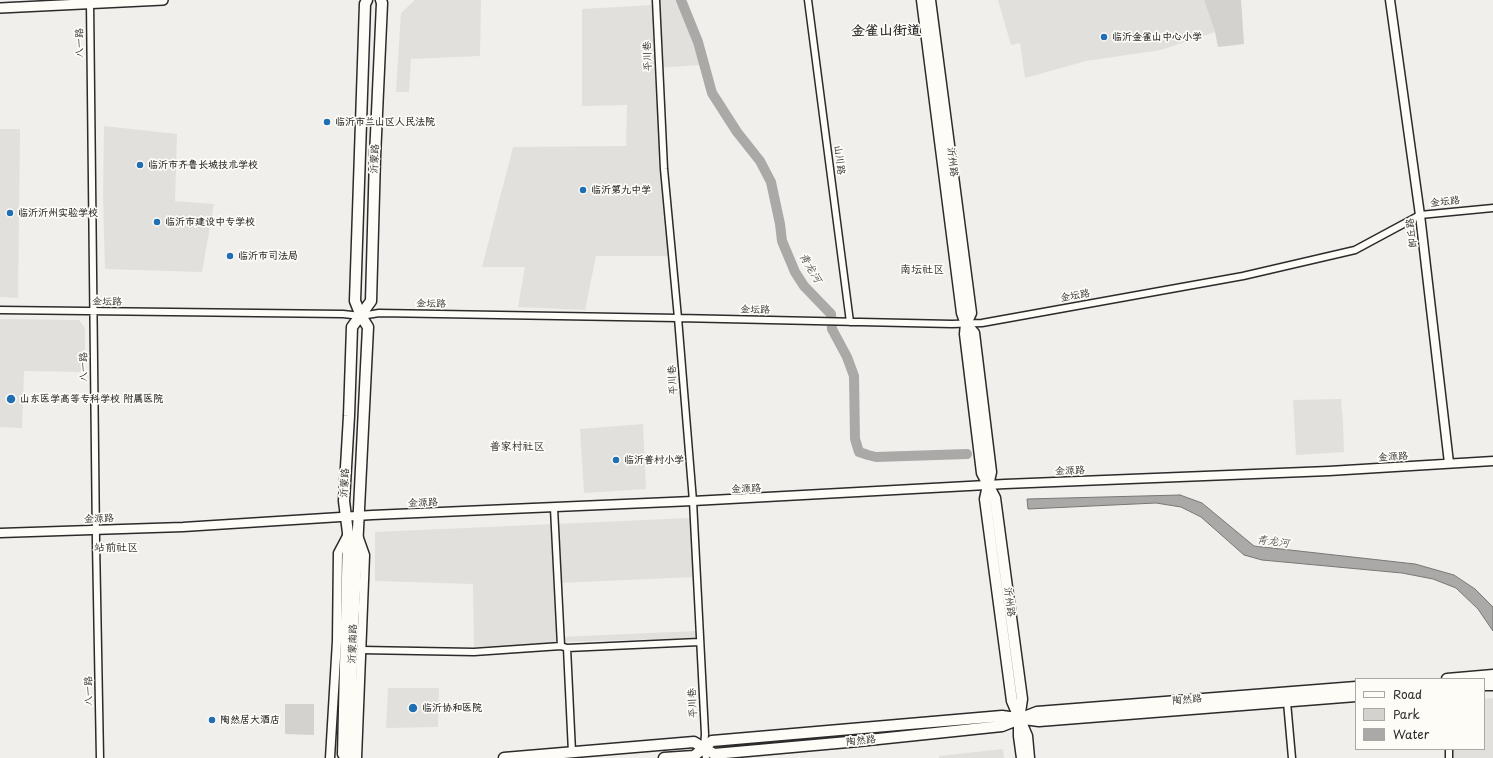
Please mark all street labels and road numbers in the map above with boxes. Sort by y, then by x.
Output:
street label: 八一路 [74,28,86,58]
street label: 平川巷 [641,41,655,71]
street label: 沂蒙路 [368,144,382,174]
street label: 山川路 [831,144,847,176]
street label: 沂州路 [944,146,960,178]
street label: 金坛路 [1429,194,1461,210]
street label: 即丘路 [1404,217,1420,249]
street label: 金坛路 [1059,287,1091,305]
street label: 金坛路 [92,296,122,308]
street label: 金坛路 [416,298,446,310]
street label: 金坛路 [740,304,770,316]
street label: 八一路 [78,352,90,382]
street label: 平川巷 [666,365,680,395]
street label: 金源路 [1378,450,1408,464]
street label: 金源路 [1055,464,1085,478]
street label: 沂蒙路 [338,468,352,498]
street label: 金源路 [731,482,761,496]
street label: 金源路 [408,496,438,510]
street label: 金源路 [84,512,114,526]
street label: 沂州路 [1001,586,1017,618]
street label: 沂蒙南路 [346,624,360,664]
street label: 八一路 [83,676,95,706]
street label: 平川巷 [686,688,700,718]
street label: 陶然路 [1172,693,1202,707]
street label: 陶然路 [845,733,877,749]

